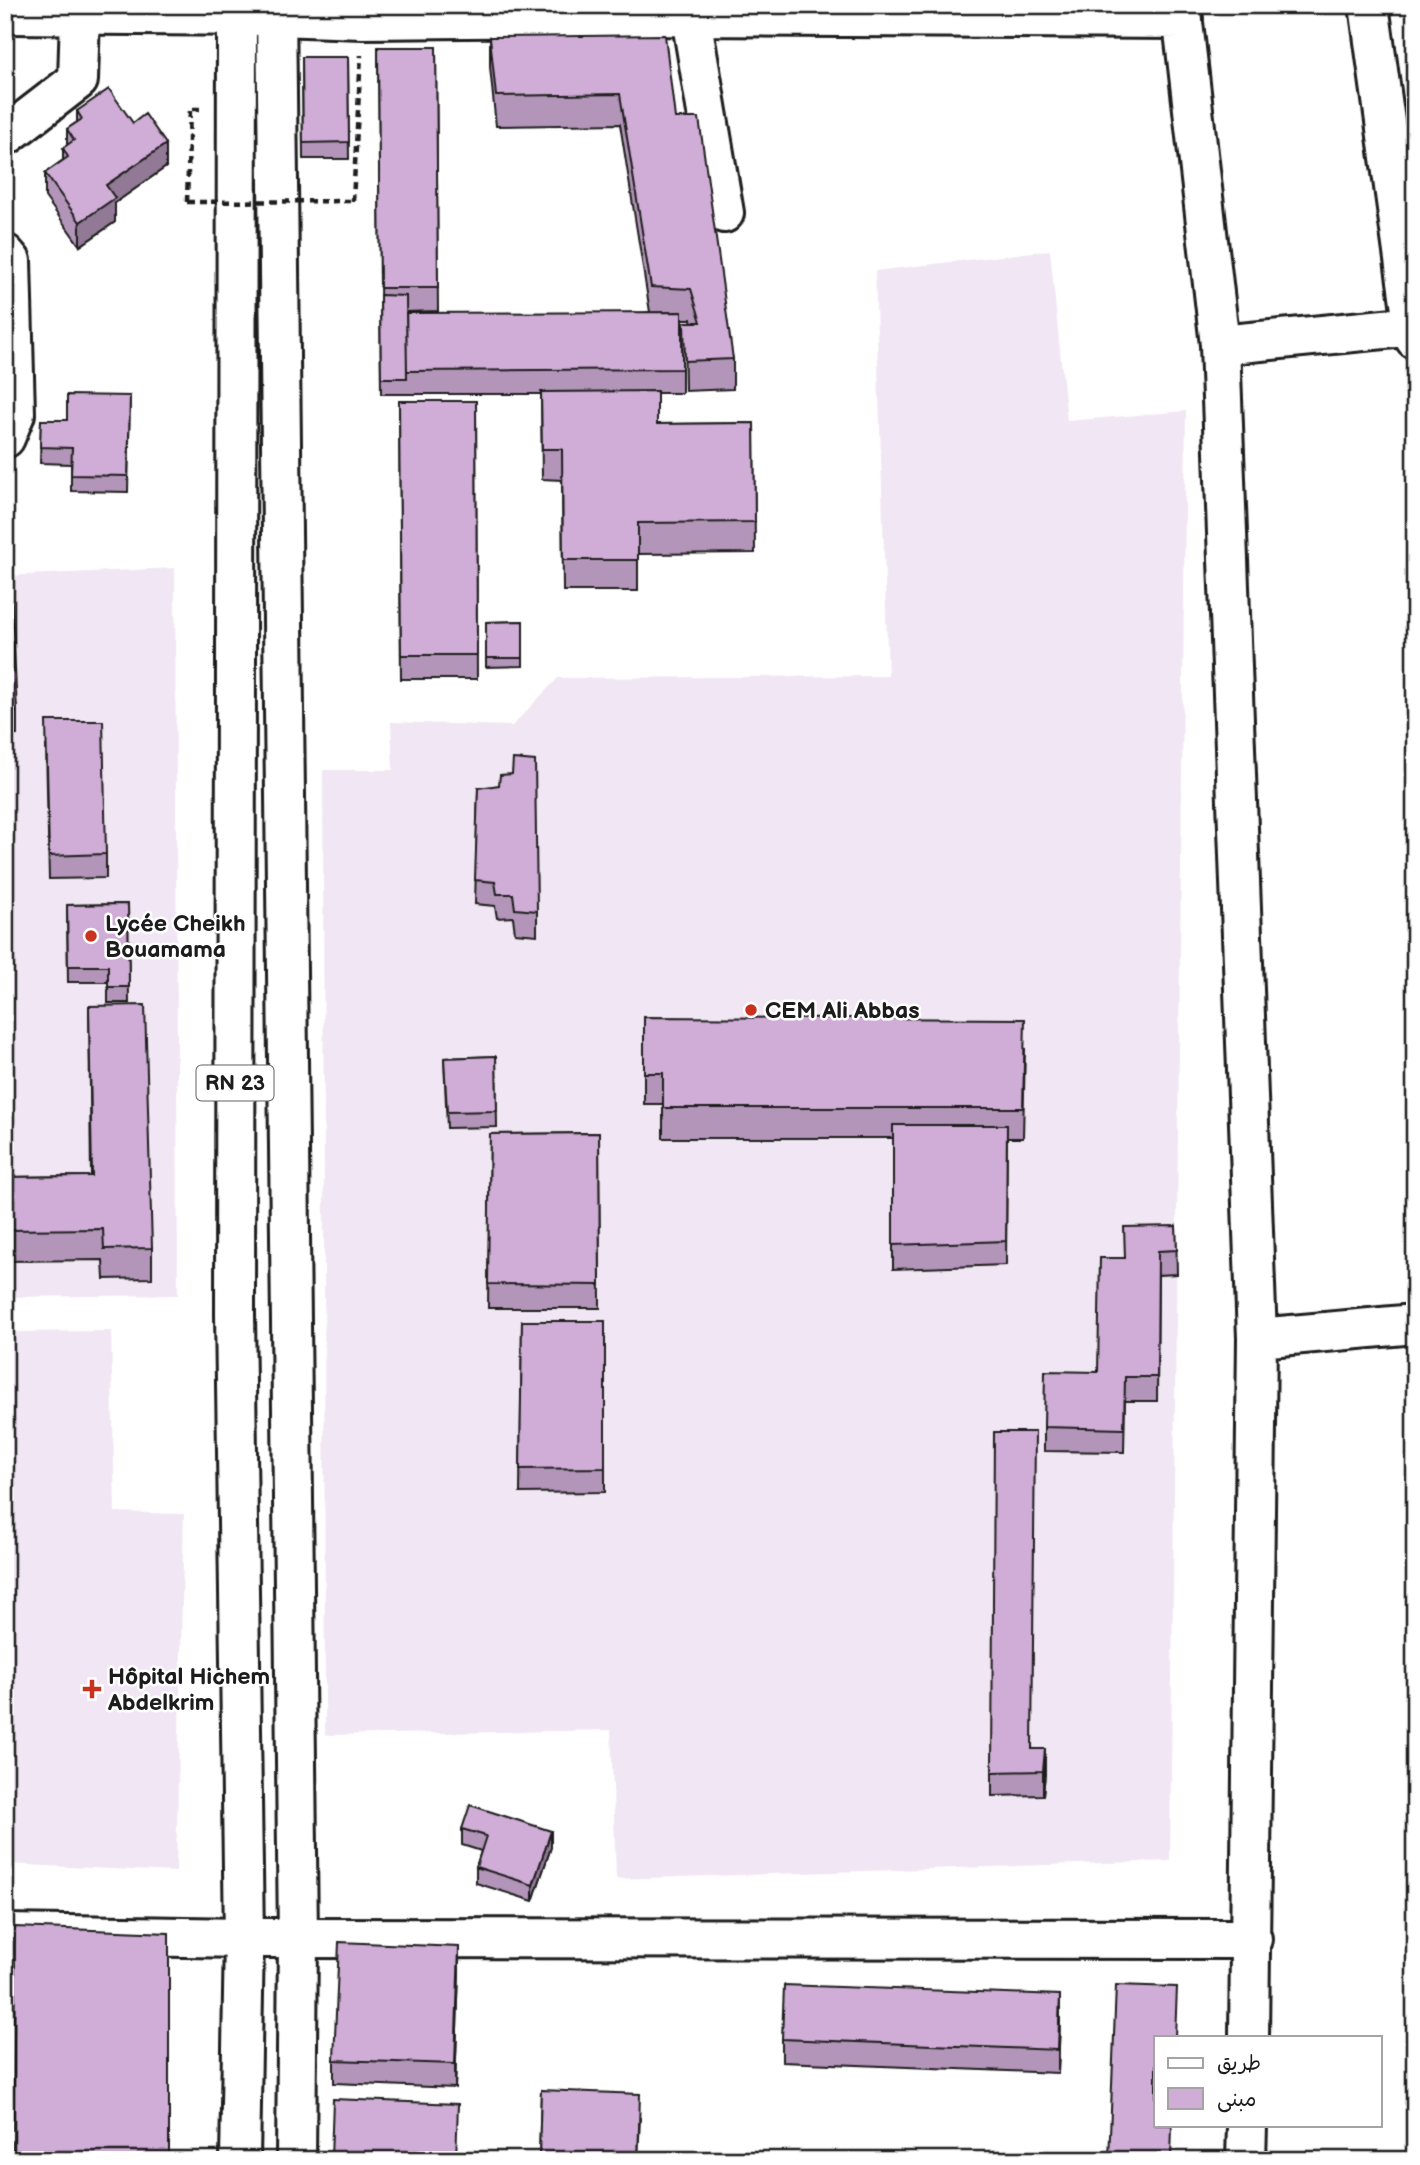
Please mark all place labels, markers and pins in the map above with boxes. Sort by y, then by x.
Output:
place label: Lycée Cheikh Bouamama [105,910,245,964]
marker: Lycée Cheikh Bouamama [83,928,99,944]
place label: CEM Ali Abbas [765,997,920,1025]
marker: CEM Ali Abbas [743,1002,759,1018]
place label: Hôpital Hichem Abdelkrim [107,1663,270,1717]
marker: Hôpital Hichem Abdelkrim [82,1679,102,1699]

